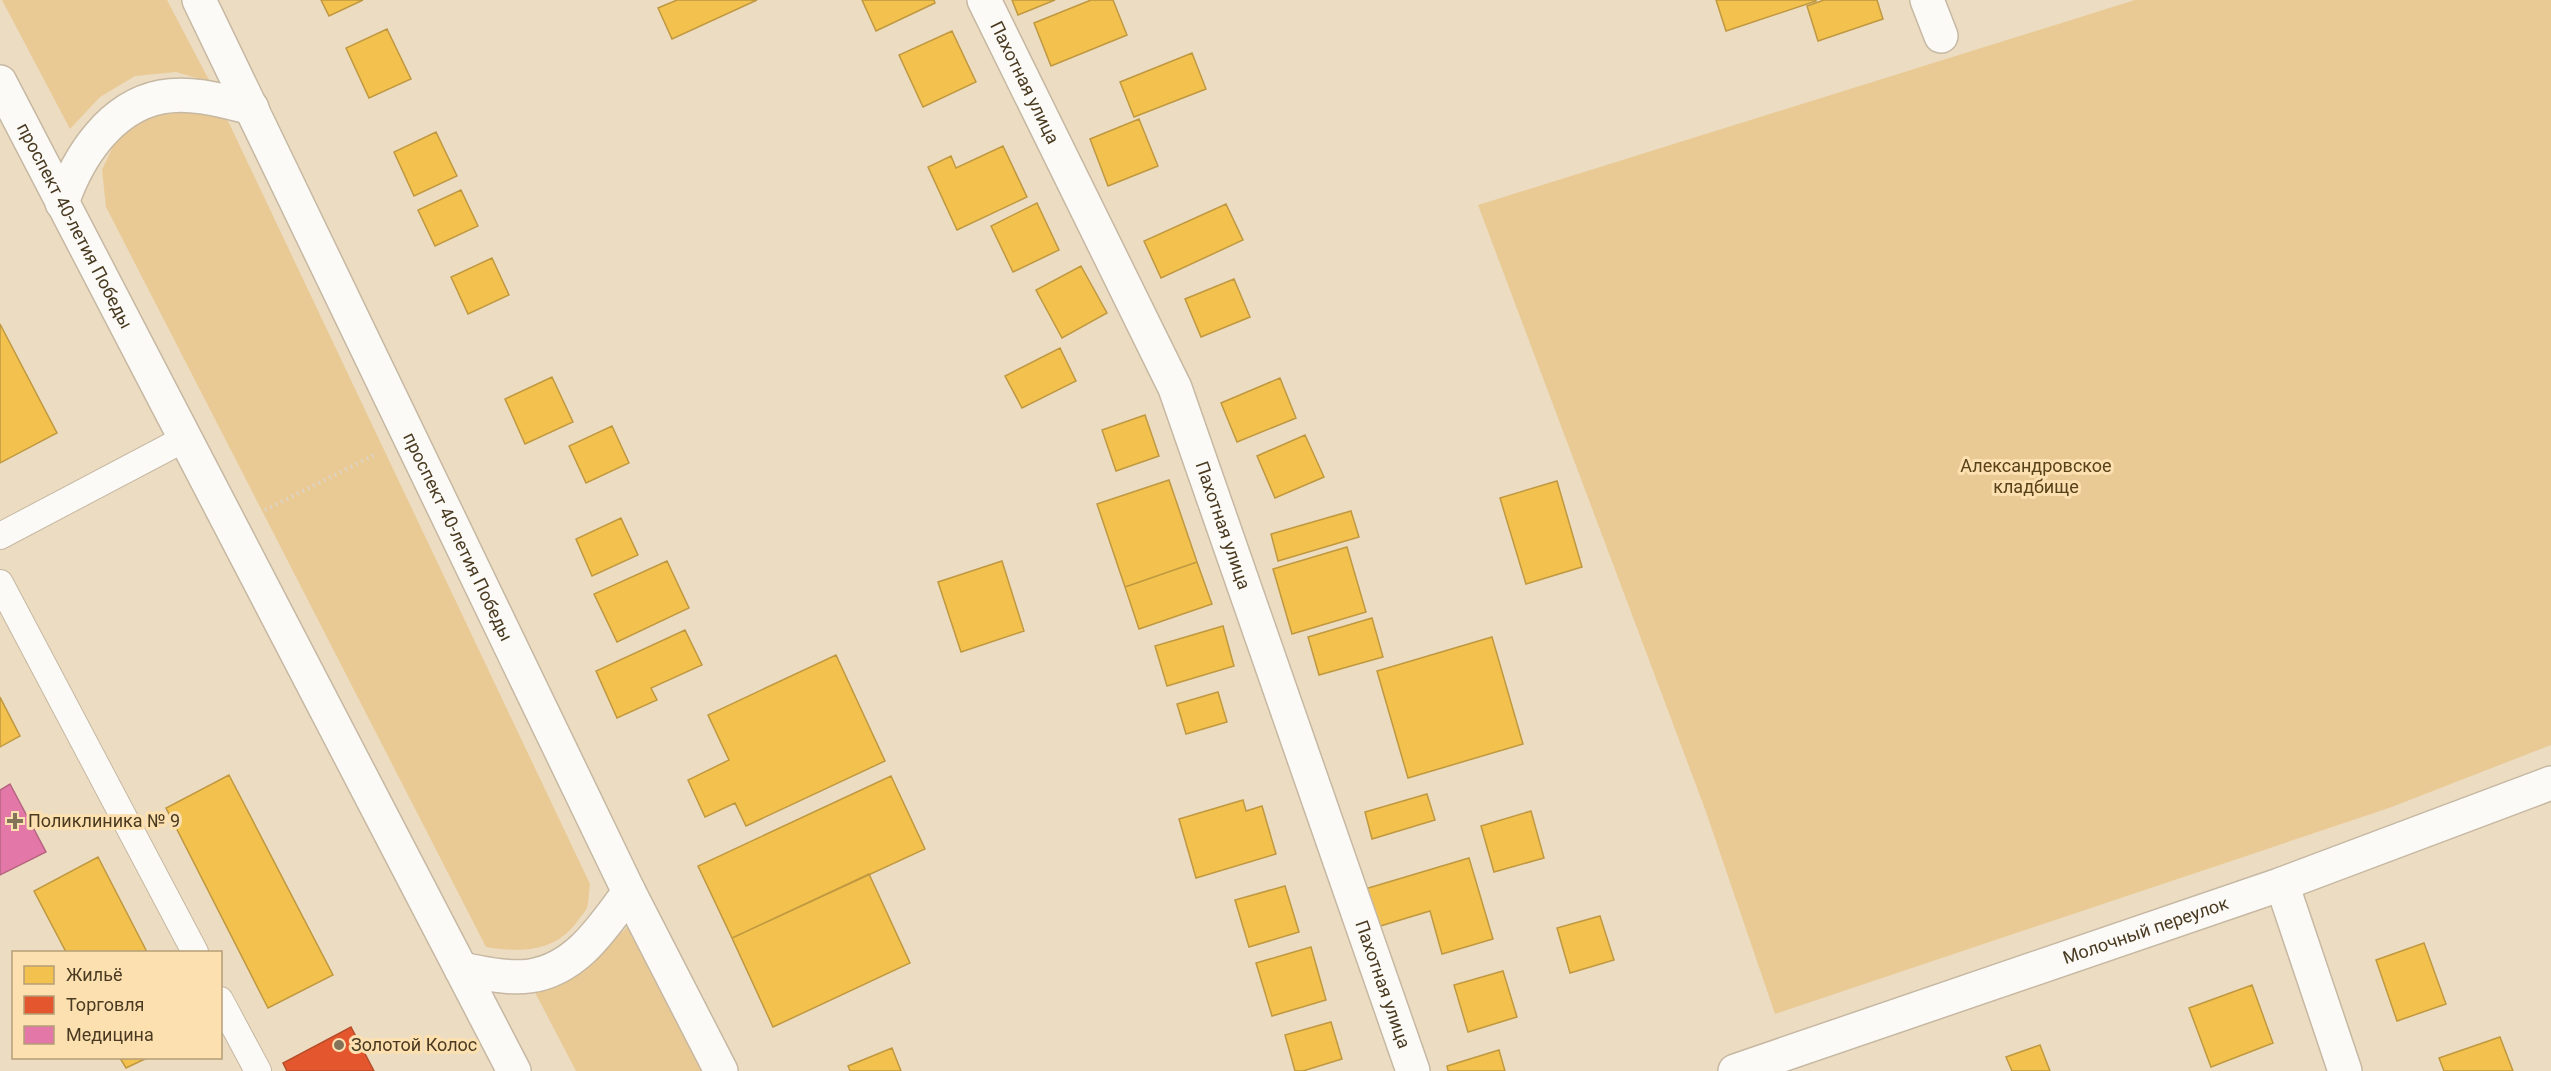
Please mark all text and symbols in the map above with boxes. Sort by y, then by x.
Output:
street label: Пахотная улица [986,18,1064,147]
street label: проспект 40-летия Победы [13,119,137,332]
street label: проспект 40-летия Победы [399,429,517,644]
park label: Александровское кладбище [1960,455,2112,497]
street label: Пахотная улица [1191,458,1255,592]
place label: Поликлиника № 9 [28,810,180,831]
marker: Поликлиника № 9 [6,812,24,830]
street label: Молочный переулок [2060,892,2231,968]
street label: Пахотная улица [1351,917,1415,1051]
legend [12,951,222,1059]
text: Жильё [66,964,122,985]
text: Торговля [66,994,144,1015]
text: Медицина [66,1024,154,1045]
place label: Золотой Колос [351,1034,477,1055]
marker: Золотой Колос [332,1038,346,1052]

